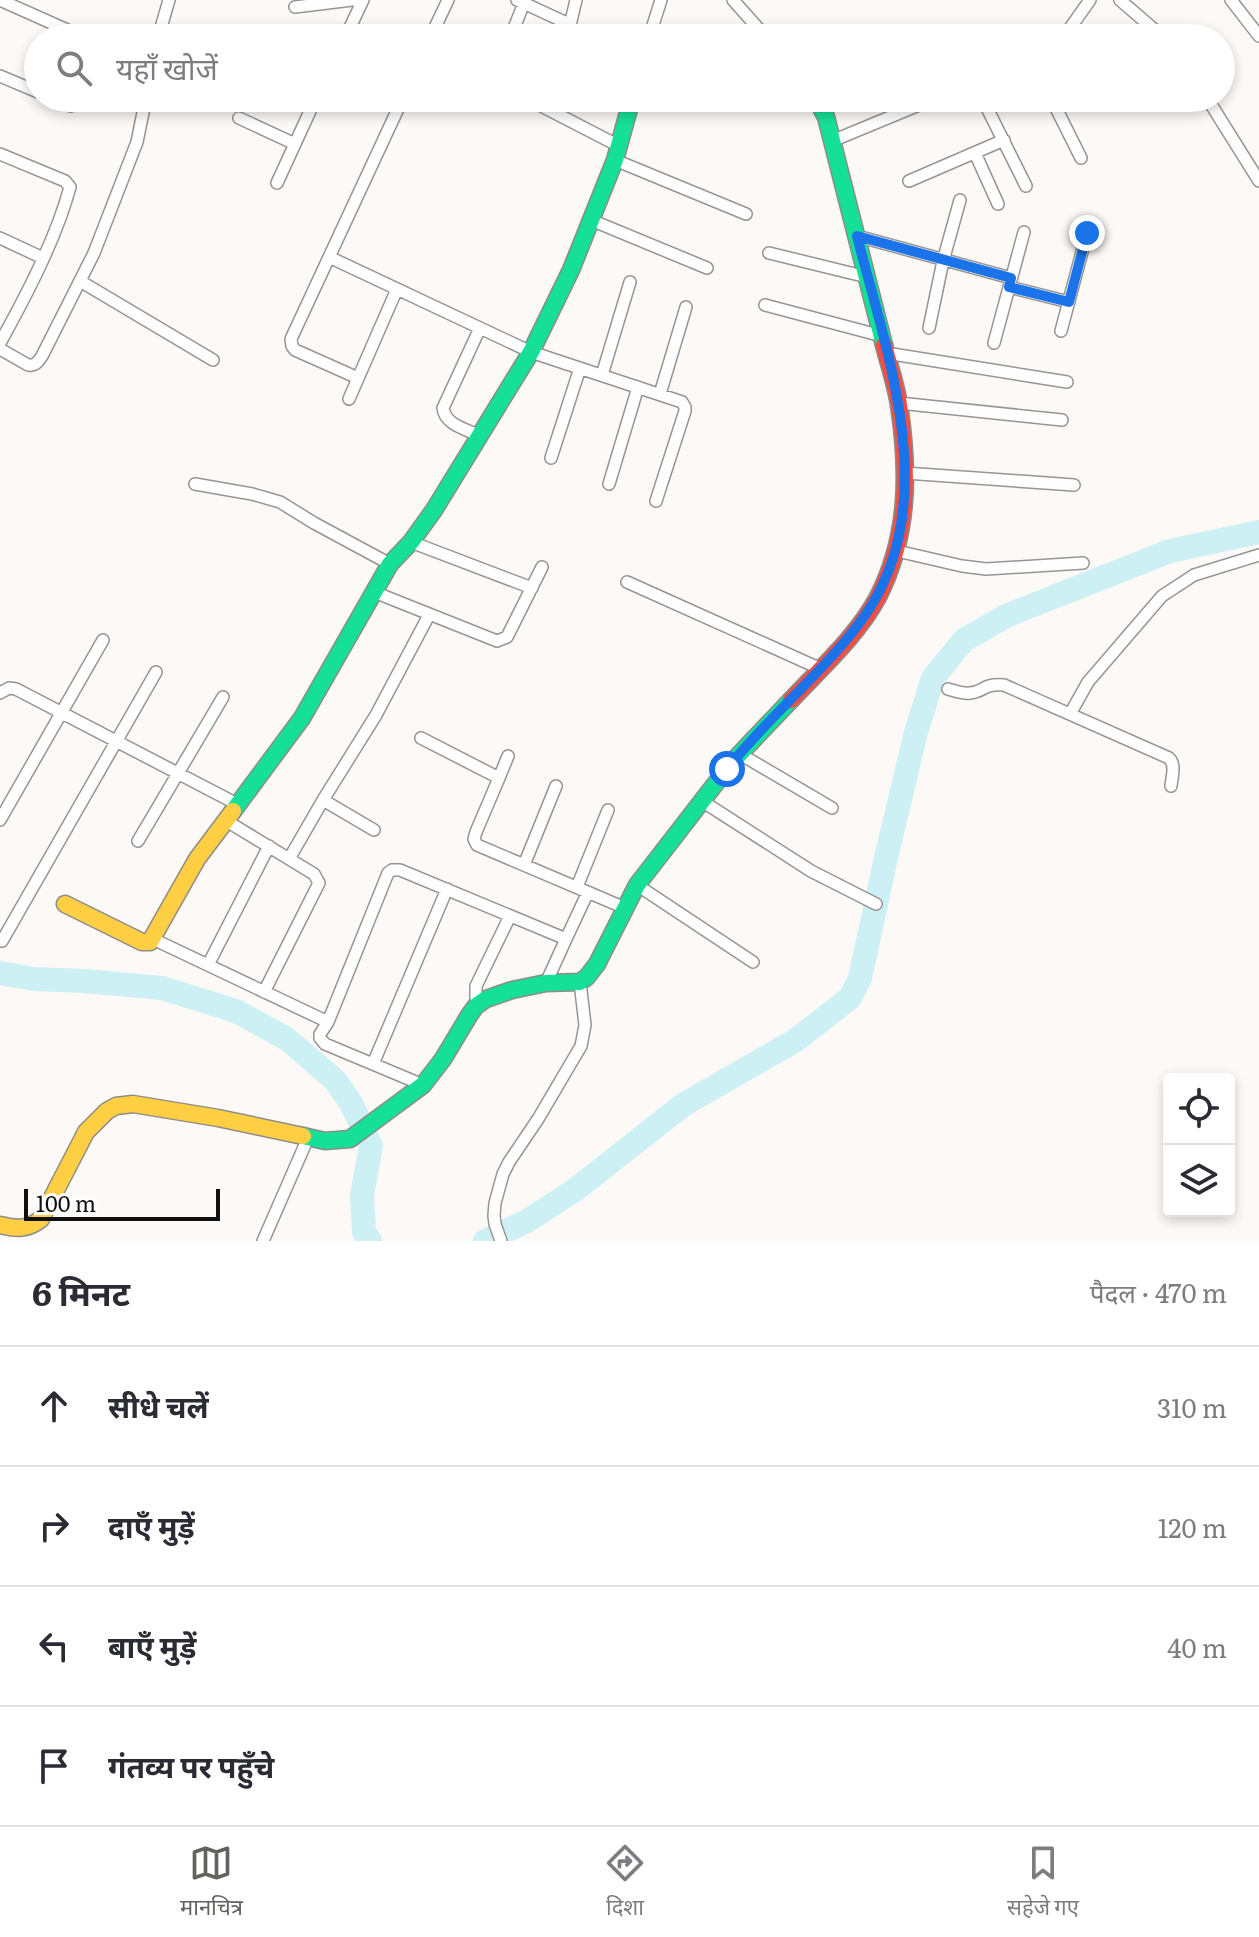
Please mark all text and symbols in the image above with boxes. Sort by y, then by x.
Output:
search box [24,24,1235,112]
text: यहाँ खोजें [116,45,218,89]
icon: search [52,46,96,90]
route end [1069,215,1105,251]
route start [709,751,745,787]
map controls [1163,1073,1235,1217]
button: locate [1163,1073,1235,1145]
button: layers [1163,1145,1235,1217]
scale bar [24,1185,220,1221]
text: 100 m [36,1186,96,1219]
text: 6 मिनट [32,1266,130,1316]
text: पैदल · 470 m [1090,1272,1227,1311]
text: सीधे चलें [108,1383,209,1427]
icon: ahead [32,1384,76,1428]
text: 310 m [1157,1387,1227,1426]
text: दाएँ मुड़ें [108,1503,195,1547]
icon: right [32,1504,76,1548]
text: 120 m [1158,1507,1227,1546]
text: बाएँ मुड़ें [108,1623,196,1667]
icon: left [32,1624,76,1668]
text: 40 m [1167,1627,1227,1666]
text: गंतव्य पर पहुँचे [108,1743,274,1787]
icon: arrive [32,1744,76,1788]
tab: मानचित्र [180,1841,243,1924]
tab: दिशा [603,1841,647,1924]
tab: सहेजे गए [1007,1841,1079,1924]

